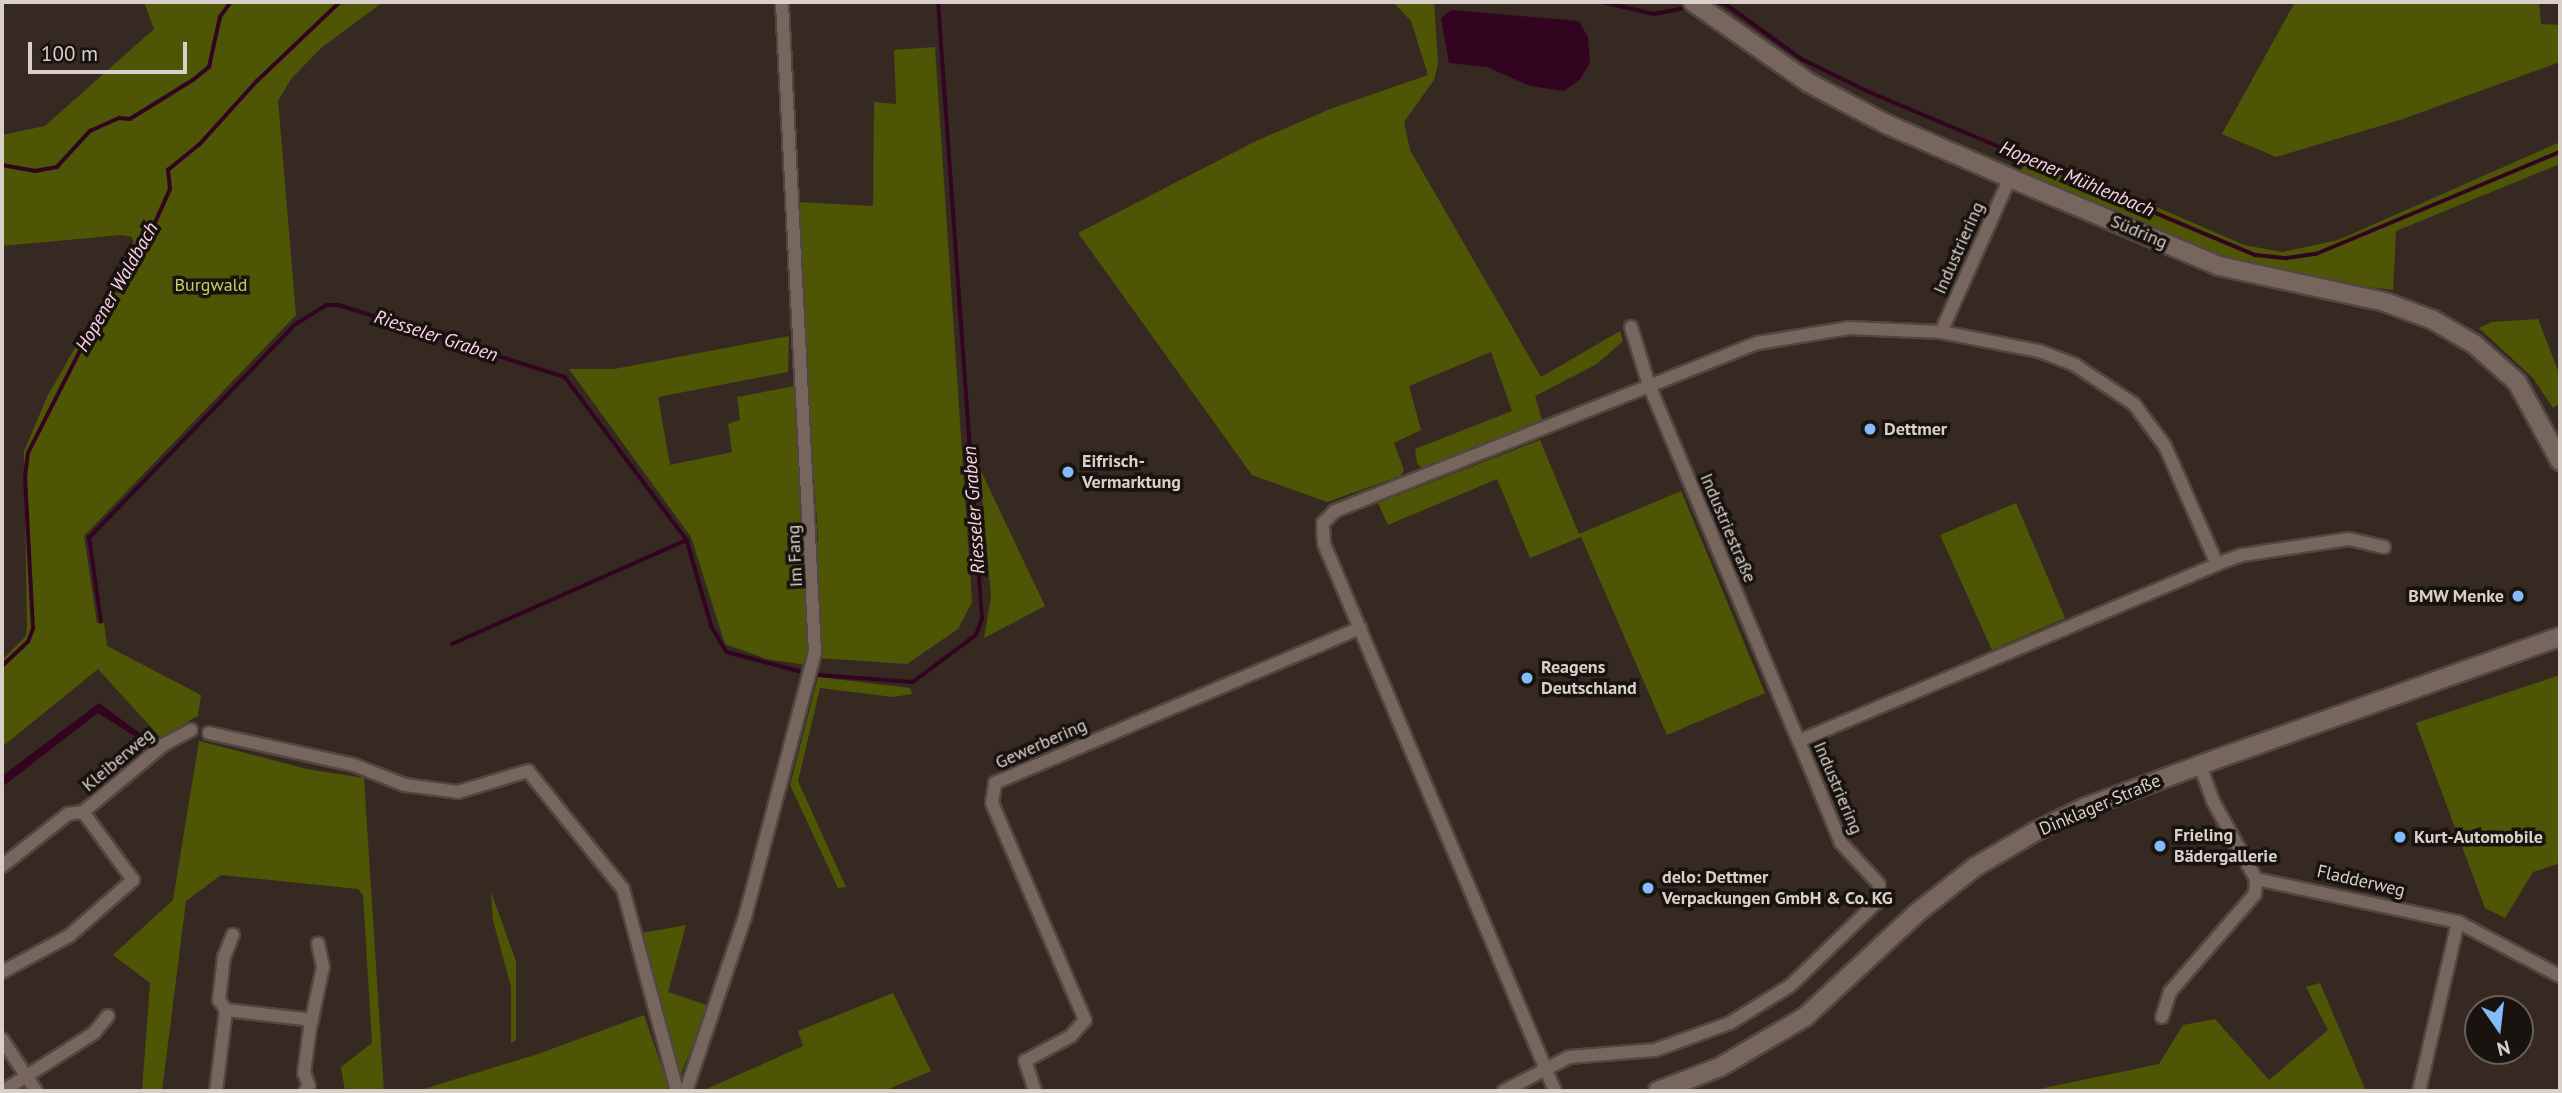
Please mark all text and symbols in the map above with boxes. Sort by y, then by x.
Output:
scale bar [32,28,191,72]
text: 100 m [41,40,98,67]
water label: Hopener Mühlenbach [1997,136,2157,222]
street label: Industriering [1929,199,1989,297]
street label: Südring [2107,210,2171,254]
water label: Hopener Waldbach [71,218,163,356]
park label: Burgwald [174,274,248,296]
water label: Riesseler Graben [371,305,501,367]
place label: Dettmer [1884,418,1947,440]
marker: Dettmer [1862,421,1878,437]
water label: Riesseler Graben [958,445,990,575]
place label: Eifrisch- Vermarktung [1082,451,1181,494]
marker: Eifrisch- Vermarktung [1060,464,1076,480]
street label: Industriestraße [1695,470,1761,586]
street label: Im Fang [783,524,807,588]
place label: BMW Menke [2408,585,2504,607]
marker: BMW Menke [2510,588,2526,604]
place label: Reagens Deutschland [1541,657,1637,700]
marker: Reagens Deutschland [1519,670,1535,686]
street label: Gewerbering [992,714,1090,774]
street label: Kleiberweg [78,724,158,796]
street label: Industriering [1809,738,1867,838]
street label: Dinklager Straße [2036,770,2164,840]
place label: Frieling Bädergallerie [2174,825,2277,868]
place label: Kurt-Automobile [2414,826,2543,848]
marker: Kurt-Automobile [2392,829,2408,845]
marker: Frieling Bädergallerie [2152,838,2168,854]
street label: Fladderweg [2315,860,2407,902]
place label: delo: Dettmer Verpackungen GmbH & Co. KG [1662,867,1894,910]
marker: delo: Dettmer Verpackungen GmbH & Co. KG [1640,880,1656,896]
north arrow [2464,995,2534,1065]
text: N [2495,1035,2513,1062]

